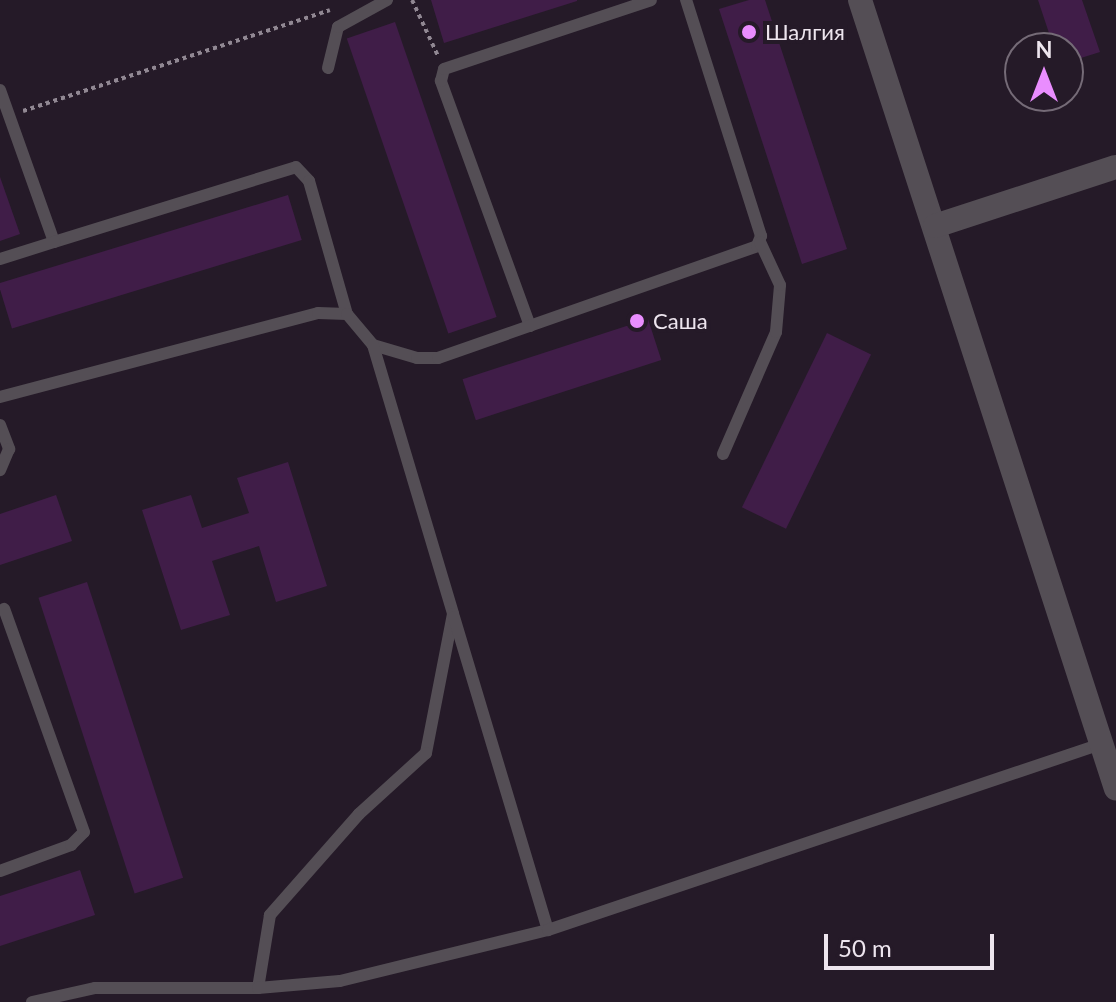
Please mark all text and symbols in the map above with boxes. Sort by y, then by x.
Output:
place label: Шалгия [765,19,845,45]
marker: Шалгия [740,23,758,41]
north arrow [1004,32,1084,112]
text: N [1036,36,1052,63]
place label: Саша [653,308,708,334]
marker: Саша [628,312,646,330]
scale bar [828,918,998,968]
text: 50 m [838,933,892,962]

